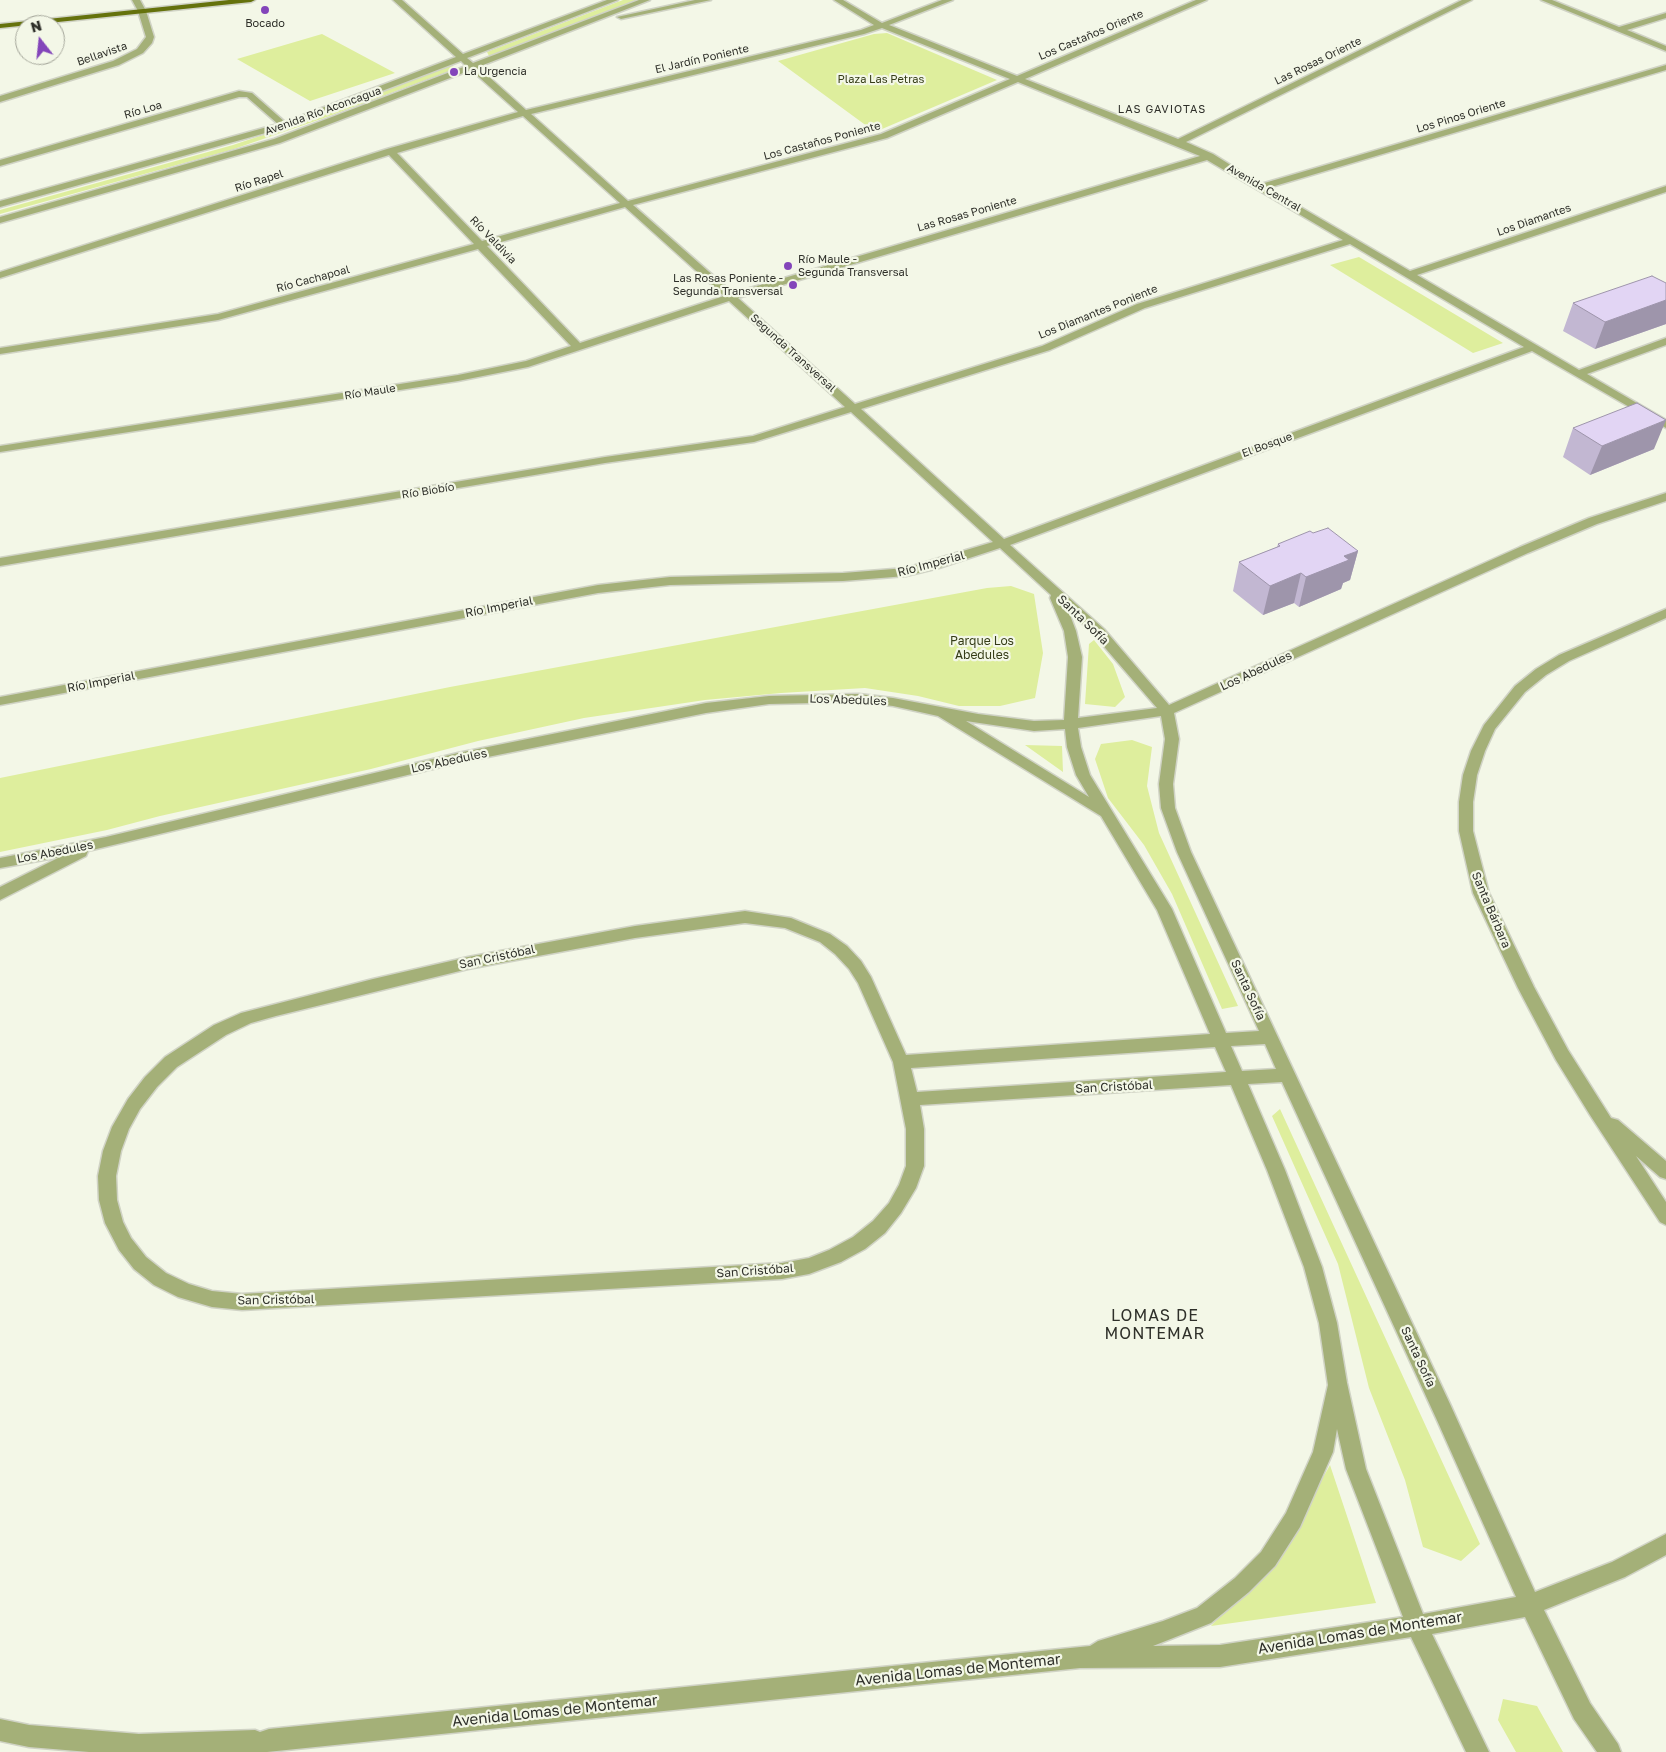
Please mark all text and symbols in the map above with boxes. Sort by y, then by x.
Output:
marker: Bocado [259,4,271,16]
street label: Los Castaños Oriente [1037,7,1145,63]
north arrow [15,15,65,65]
text: N [29,16,43,36]
place label: Bocado [245,17,285,31]
street label: Las Rosas Oriente [1272,34,1364,88]
street label: Bellavista [75,39,129,69]
street label: El Jardín Poniente [654,42,750,76]
place label: La Urgencia [464,65,527,79]
marker: La Urgencia [448,66,460,78]
park label: Plaza Las Petras [838,73,924,87]
street label: Avenida Río Aconcagua [263,84,383,138]
street label: Los Pinos Oriente [1415,96,1507,136]
street label: Río Loa [123,98,163,122]
district label: LAS GAVIOTAS [1116,103,1208,117]
street label: Los Castaños Poniente [762,119,882,163]
street label: Avenida Central [1225,161,1303,215]
street label: Río Rapel [233,167,285,195]
street label: Las Rosas Poniente [916,193,1018,235]
street label: Los Diamantes [1495,201,1573,239]
street label: Río Valdivia [467,213,519,267]
place label: Río Maule - Segunda Transversal [798,253,908,279]
marker: Río Maule - Segunda Transversal [782,260,794,272]
street label: Río Cachapoal [275,263,351,295]
place label: Las Rosas Poniente - Segunda Transversal [673,272,783,298]
marker: Las Rosas Poniente - Segunda Transversal [787,279,799,291]
street label: Los Diamantes Poniente [1036,282,1160,342]
street label: Segunda Transversal [748,311,838,395]
street label: Río Maule [343,381,397,403]
street label: El Bosque [1240,430,1294,460]
street label: Río Biobío [401,480,455,502]
street label: Río Imperial [896,548,966,580]
street label: Santa Sofía [1054,592,1112,648]
street label: Río Imperial [464,593,534,621]
park label: Parque Los Abedules [950,634,1014,662]
street label: Los Abedules [1218,648,1294,694]
street label: Río Imperial [66,668,136,696]
street label: Los Abedules [809,691,887,709]
street label: Los Abedules [410,746,488,776]
street label: Los Abedules [16,838,94,866]
street label: Santa Bárbara [1468,870,1514,950]
street label: San Cristóbal [458,942,536,972]
street label: Santa Sofía [1228,957,1268,1023]
street label: San Cristóbal [1075,1078,1153,1096]
street label: San Cristóbal [716,1261,794,1281]
street label: San Cristóbal [237,1292,315,1308]
district label: LOMAS DE MONTEMAR [1104,1306,1206,1344]
street label: Santa Sofía [1398,1324,1438,1390]
street label: Avenida Lomas de Montemar [1257,1608,1463,1658]
street label: Avenida Lomas de Montemar [854,1650,1062,1690]
street label: Avenida Lomas de Montemar [451,1691,659,1731]

